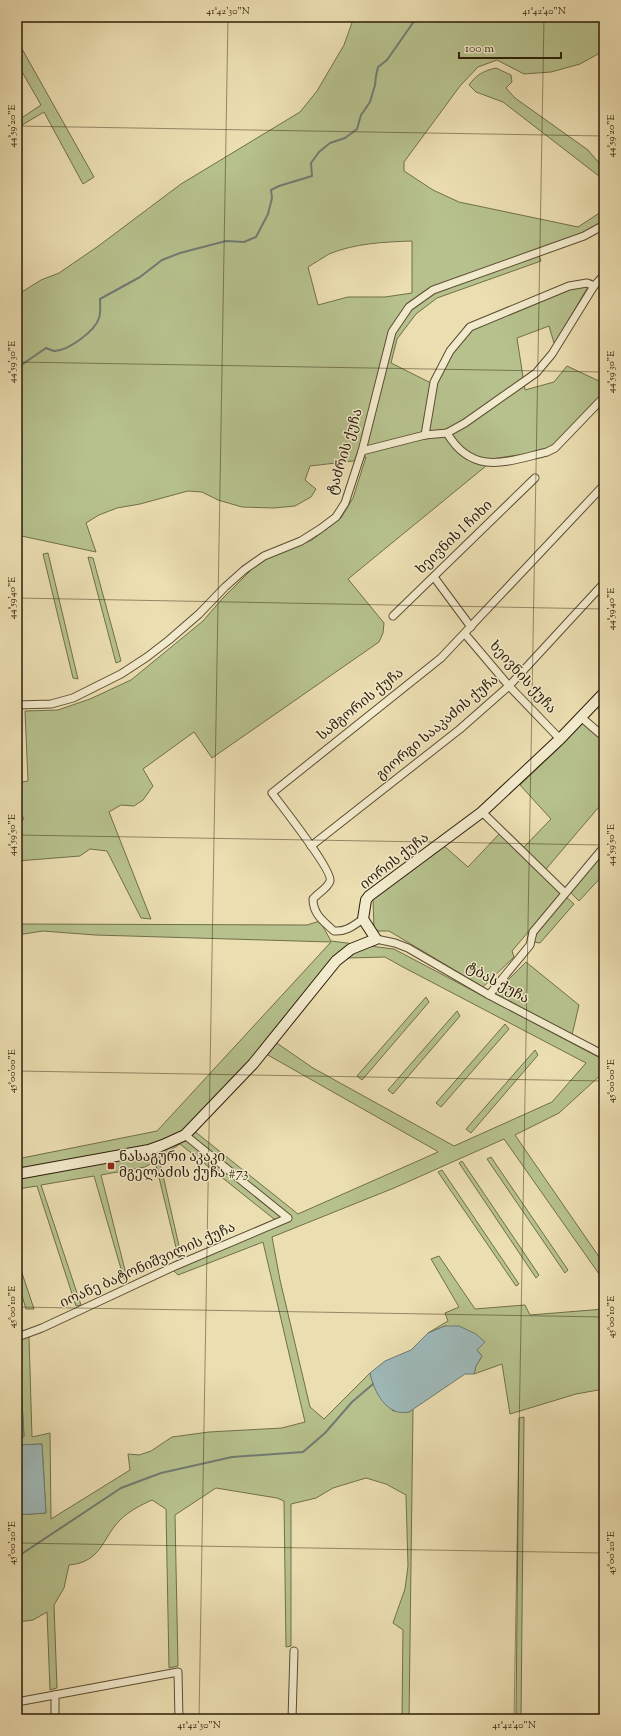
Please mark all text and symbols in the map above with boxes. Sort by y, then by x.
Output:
text: 41°42'30"N [206,4,250,19]
text: 41°42'40"N [522,4,566,19]
scale bar [459,34,561,60]
text: 100 m [465,40,494,58]
text: 44°59'20"E [5,104,20,148]
text: 44°59'20"E [604,114,619,158]
text: 44°59'30"E [5,341,20,383]
text: 44°59'30"E [604,351,619,393]
street label: ტაძრის ქუჩა [323,406,369,498]
street label: ხეივნის I ჩიხი [412,496,498,580]
text: 44°59'40"E [5,577,20,619]
text: 44°59'40"E [604,588,619,630]
street label: ხეივნის ქუჩა [484,637,560,719]
street label: სამგორის ქუჩა [313,664,409,746]
street label: გიორგი სააკაძის ქუჩა [372,671,504,785]
text: 44°59'50"E [5,814,20,856]
text: 44°59'50"E [604,824,619,866]
street label: იორის ქუჩა [356,829,434,895]
street label: ტბას ქუჩა [462,958,532,1010]
text: 45°00'00"E [5,1049,20,1093]
text: 45°00'00"E [604,1059,619,1103]
place label: ნასაგური აკაკი მგელაძის ქუჩა #73 [119,1148,249,1184]
marker: ნასაგური აკაკი მგელაძის ქუჩა #73 [106,1161,116,1171]
street label: იოანე ბატონიშვილის ქუჩა [57,1218,239,1314]
text: 45°00'10"E [5,1286,20,1328]
text: 45°00'10"E [604,1296,619,1338]
text: 45°00'20"E [5,1521,20,1565]
text: 45°00'20"E [604,1531,619,1575]
text: 41°42'30"N [177,1718,221,1733]
text: 41°42'40"N [492,1718,536,1733]

